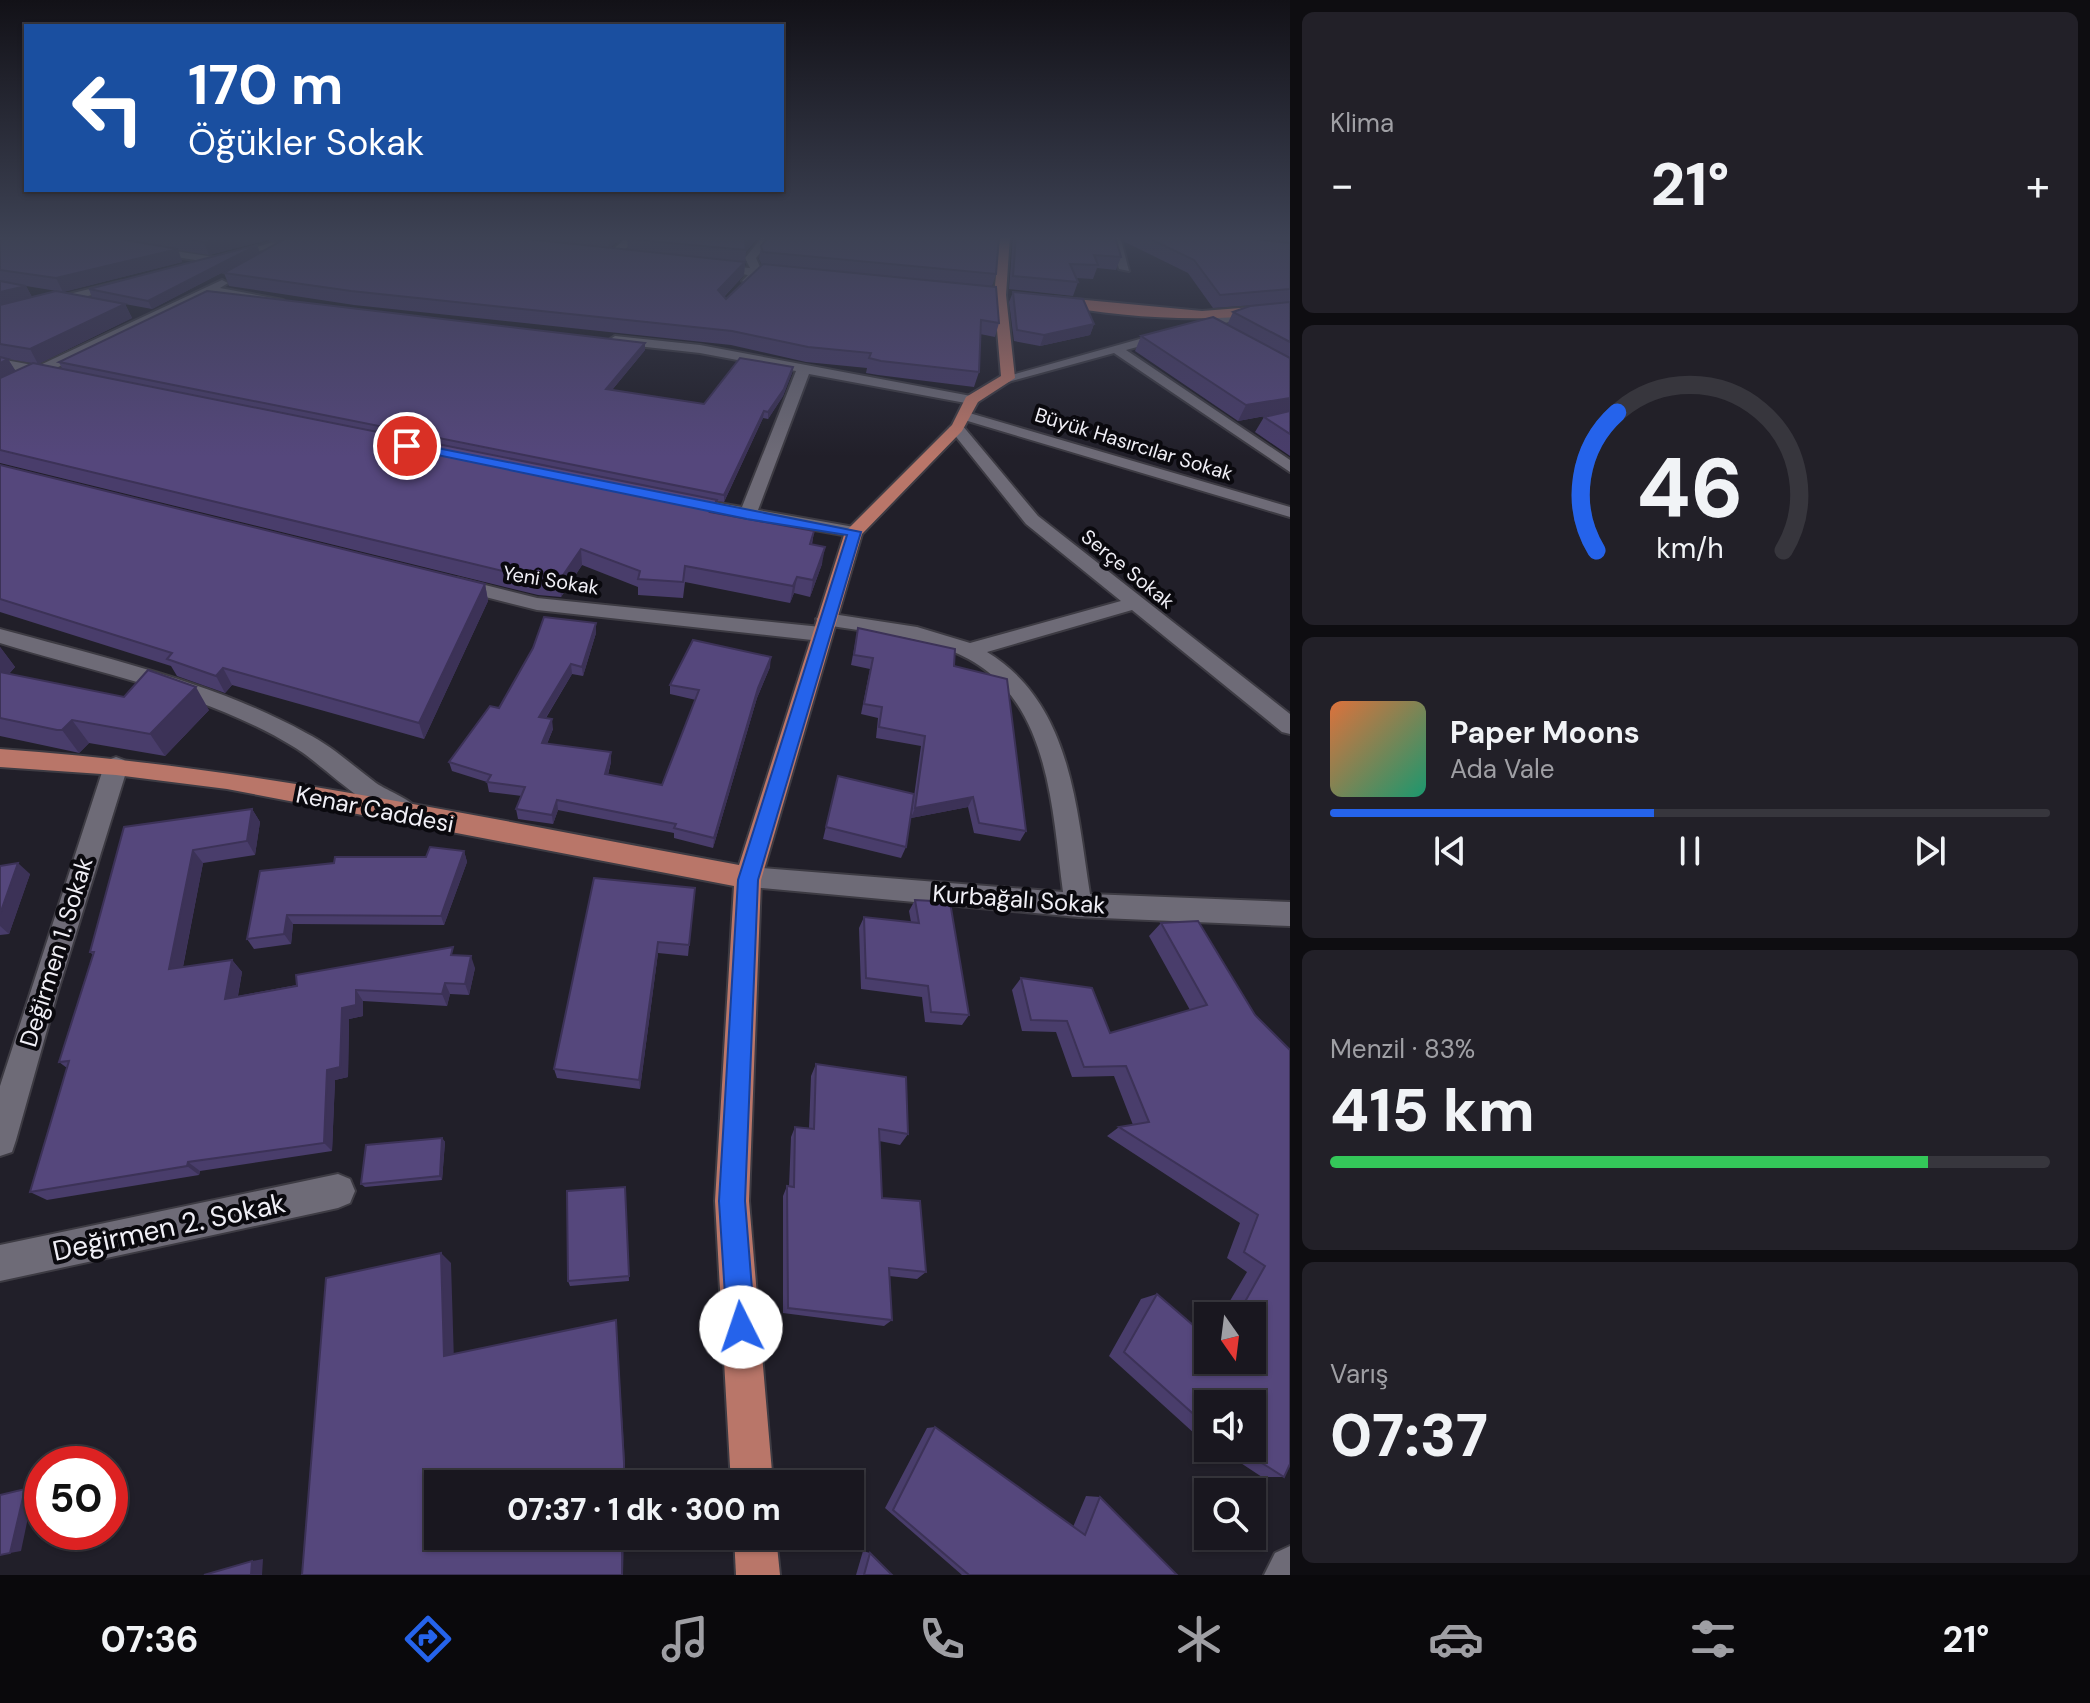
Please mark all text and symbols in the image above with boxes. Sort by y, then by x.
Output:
text: 170 m [188,48,343,121]
icon: left [56,56,160,160]
text: Klima [1330,106,1394,140]
text: Öğükler Sokak [188,119,424,166]
text: 21° [1651,145,1729,224]
text: − [1330,156,1354,214]
text: + [2026,156,2050,214]
street label: Büyük Hasırcılar Sokak [1032,401,1236,487]
pin [373,412,441,480]
icon: arrive [385,424,429,468]
text: 46 [1637,433,1743,542]
street label: Serçe Sokak [1076,523,1180,615]
text: km/h [1656,530,1724,567]
street label: Yeni Sokak [501,560,601,600]
text: Paper Moons [1450,713,1640,752]
text: Ada Vale [1450,752,1555,786]
street label: Kenar Caddesi [293,778,457,840]
icon: previous [1428,829,1472,873]
icon: pause [1668,829,1712,873]
icon: next [1908,829,1952,873]
street label: Değirmen 1. Sokak [12,853,100,1051]
street label: Kurbağalı Sokak [932,877,1106,921]
text: Menzil · 83% [1330,1032,1475,1066]
text: 415 km [1330,1071,1535,1150]
street label: Değirmen 2. Sokak [49,1184,289,1270]
position arrow [699,1285,783,1369]
north arrow [1194,1302,1266,1374]
map controls [1194,1302,1266,1550]
text: Varış [1330,1357,1389,1391]
button: sound [1194,1390,1266,1462]
text: 07:37 [1330,1396,1488,1475]
speed limit sign: 50 [24,1446,128,1550]
button: search [1194,1478,1266,1550]
text: 07:37 · 1 dk · 300 m [507,1490,781,1529]
icon: directions [400,1611,456,1667]
icon: music [657,1611,713,1667]
icon: phone [914,1611,970,1667]
icon: climate [1171,1611,1227,1667]
icon: car [1428,1611,1484,1667]
icon: filters [1685,1611,1741,1667]
text: 07:36 [101,1616,199,1663]
text: 21° [1942,1616,1989,1663]

